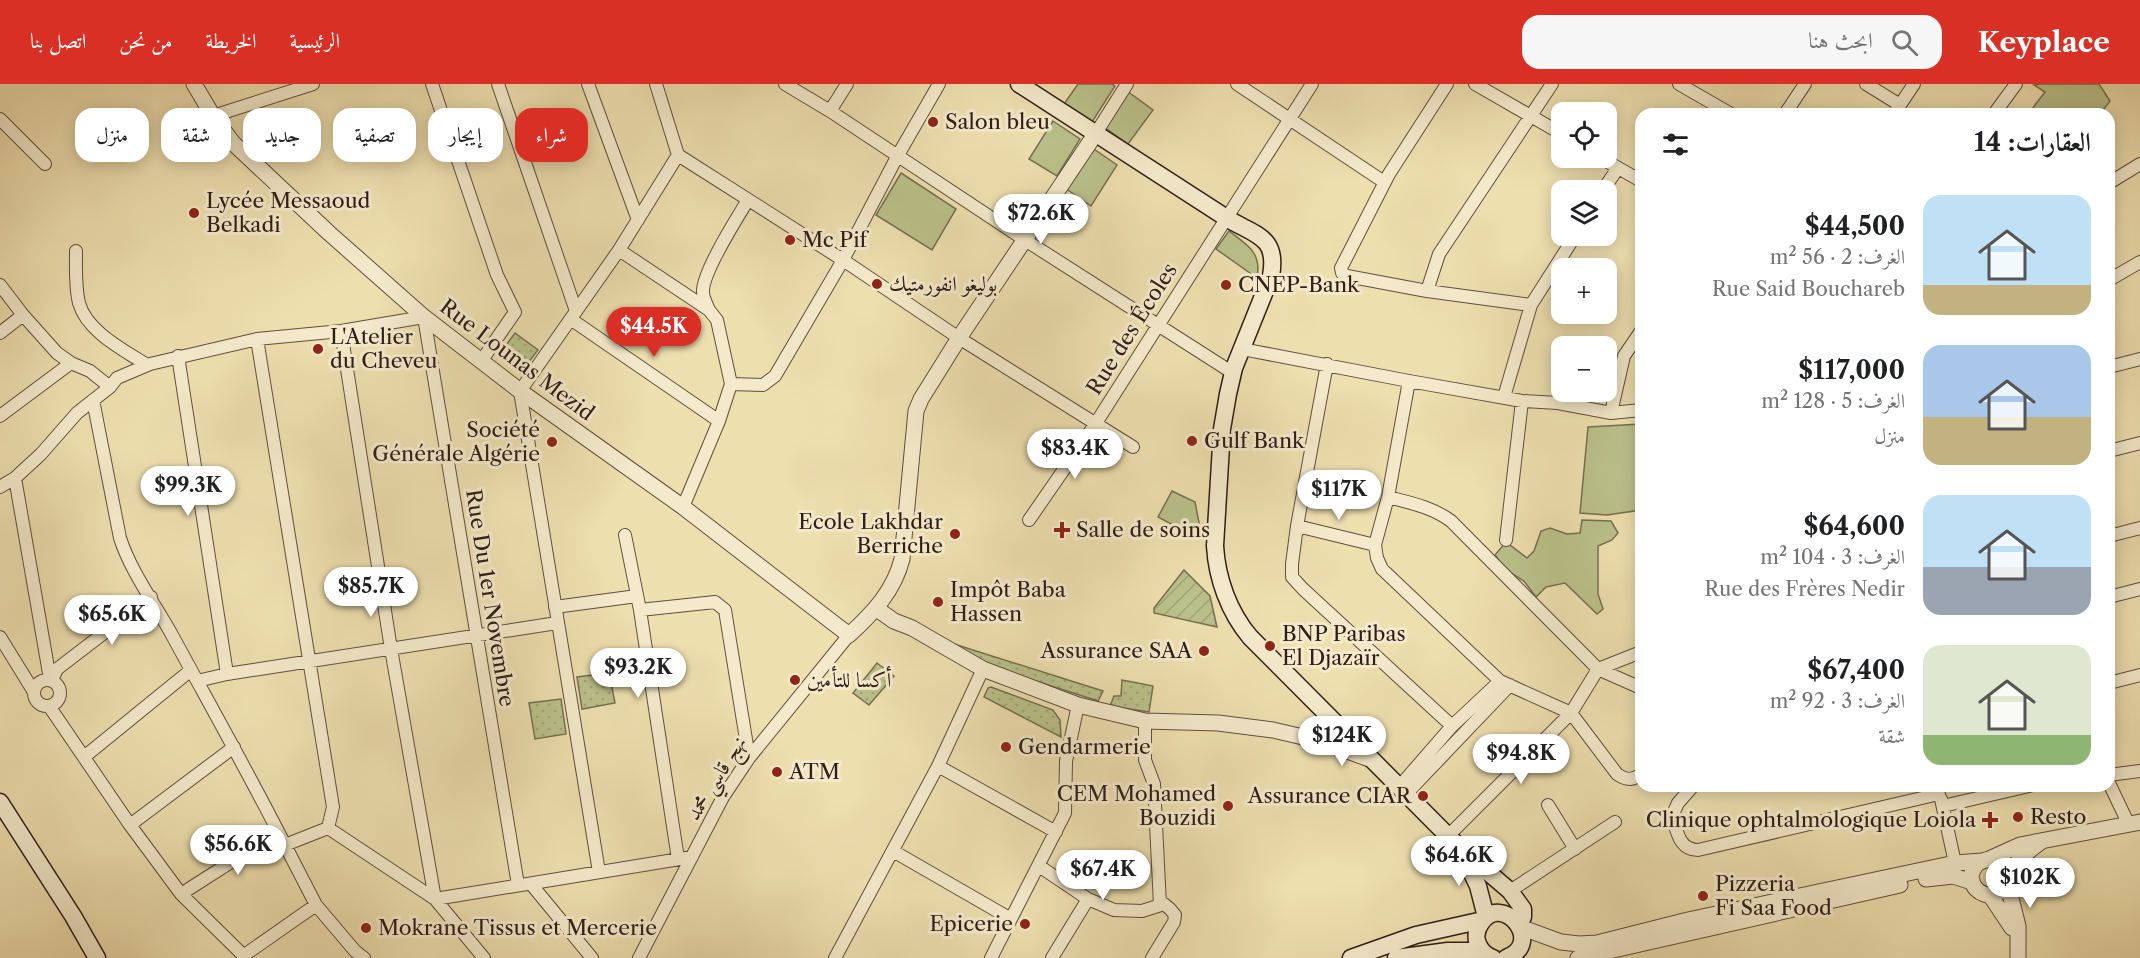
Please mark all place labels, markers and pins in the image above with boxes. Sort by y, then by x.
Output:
place label: Salon bleu [945,109,1050,134]
marker: Salon bleu [926,115,940,129]
place label: Lycée Messaoud Belkadi [206,188,371,237]
pin: $72.6K [992,194,1090,245]
marker: Lycée Messaoud Belkadi [187,206,201,220]
place label: Mc Pif [802,227,870,252]
marker: Mc Pif [783,233,797,247]
place label: بوليغو انفورمتيك [889,271,997,297]
place label: CNEP-Bank [1238,272,1360,297]
marker: بوليغو انفورمتيك [870,277,884,291]
marker: CNEP-Bank [1219,278,1233,292]
pin: $44.5K [605,307,703,358]
place label: L'Atelier du Cheveu [330,324,438,373]
marker: L'Atelier du Cheveu [311,342,325,356]
place label: Société Générale Algérie [372,417,540,466]
place label: Gulf Bank [1204,428,1305,453]
pin: $83.4K [1026,429,1124,480]
marker: Gulf Bank [1185,434,1199,448]
marker: Société Générale Algérie [545,435,559,449]
pin: $99.3K [139,466,237,517]
pin: $117K [1297,470,1381,521]
place label: Ecole Lakhdar Berriche [798,509,943,558]
place label: Salle de soins [1076,517,1210,542]
marker: Salle de soins [1053,521,1071,539]
marker: Ecole Lakhdar Berriche [948,527,962,541]
pin: $85.7K [322,567,420,618]
place label: Impôt Baba Hassen [950,577,1067,626]
pin: $65.6K [63,595,161,646]
marker: Impôt Baba Hassen [931,595,945,609]
place label: BNP Paribas El Djazaïr [1282,621,1406,670]
place label: Assurance SAA [1040,638,1192,663]
marker: BNP Paribas El Djazaïr [1263,639,1277,653]
marker: Assurance SAA [1197,644,1211,658]
pin: $93.2K [589,648,687,699]
place label: أكسا للتأمين [807,665,891,692]
marker: أكسا للتأمين [788,673,802,687]
pin: $124K [1300,716,1384,767]
place label: Gendarmerie [1018,734,1151,759]
pin: $94.8K [1472,734,1570,785]
marker: Gendarmerie [999,740,1013,754]
place label: ATM [788,759,840,784]
marker: ATM [770,765,784,779]
place label: CEM Mohamed Bouzidi [1057,781,1216,830]
place label: Assurance CIAR [1247,783,1413,808]
marker: Assurance CIAR [1416,789,1430,803]
marker: CEM Mohamed Bouzidi [1221,799,1235,813]
place label: Resto [2030,804,2086,829]
place label: Clinique ophtalmologique Loiola [1646,807,1977,832]
marker: Resto [2011,810,2025,824]
marker: Clinique ophtalmologique Loiola [1981,811,1999,829]
pin: $56.6K [189,825,287,876]
pin: $64.6K [1410,836,1508,887]
pin: $67.4K [1054,850,1152,901]
pin: $102K [1988,858,2072,909]
place label: Pizzeria Fi Saa Food [1715,871,1832,920]
marker: Pizzeria Fi Saa Food [1696,889,1710,903]
place label: Epicerie [929,911,1013,936]
place label: Mokrane Tissus et Mercerie [378,915,657,940]
marker: Epicerie [1018,917,1032,931]
marker: Mokrane Tissus et Mercerie [359,921,373,935]

